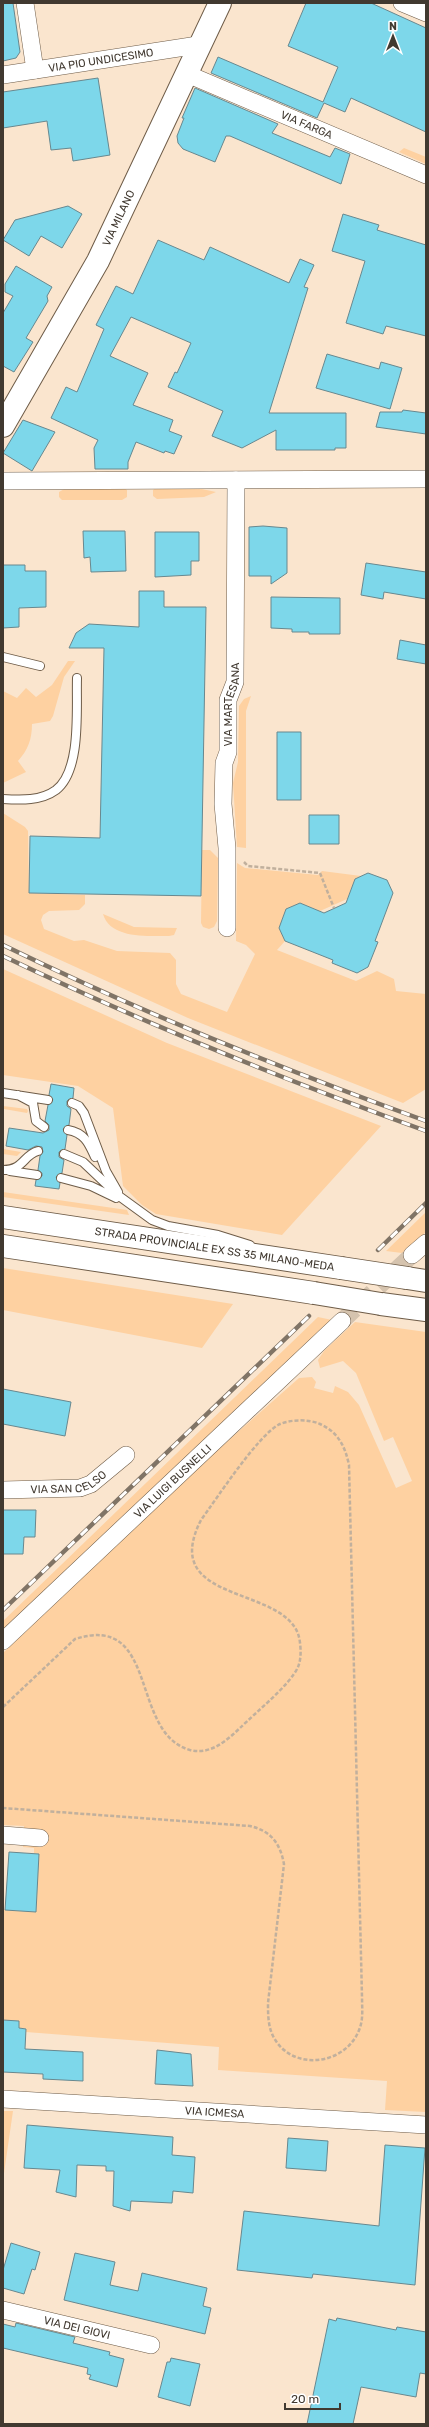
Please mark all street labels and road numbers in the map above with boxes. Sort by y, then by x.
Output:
street label: VIA PIO UNDICESIMO [47,45,154,74]
street label: VIA FARGA [279,108,335,142]
street label: VIA MILANO [100,188,137,248]
street label: VIA MARTESANA [222,662,242,747]
street label: STRADA PROVINCIALE EX SS 35 MILANO-MEDA [94,1224,336,1274]
street label: VIA LUIGI BUSNELLI [131,1441,214,1521]
street label: VIA SAN CELSO [30,1468,109,1496]
street label: VIA ICMESA [184,2104,246,2120]
street label: VIA DEI GIOVI [42,2313,112,2342]

